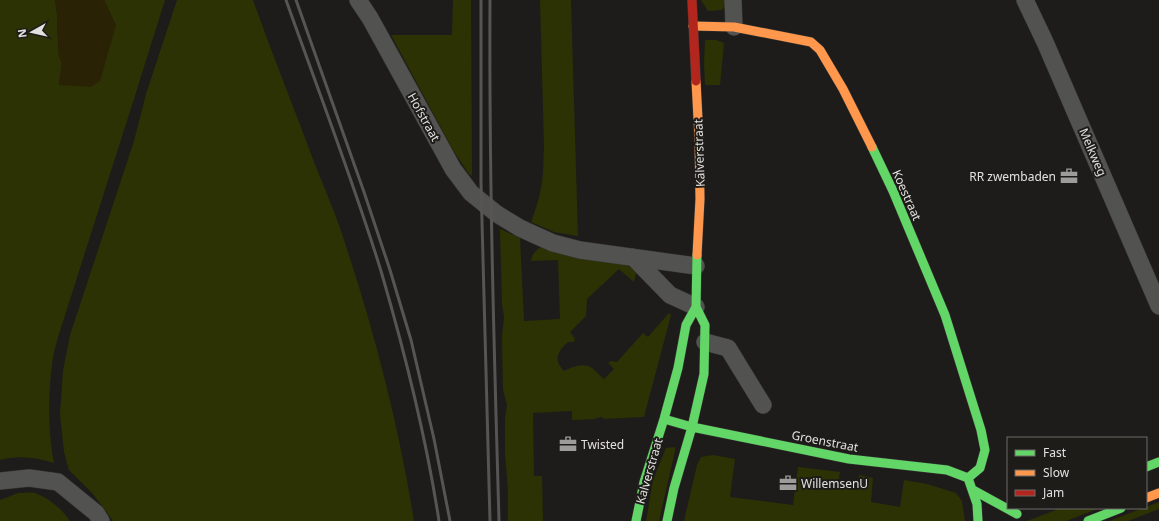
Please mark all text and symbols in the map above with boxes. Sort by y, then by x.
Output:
north arrow [12,12,52,52]
text: N [14,28,30,39]
street label: Hofstraat [404,90,445,145]
street label: Kalverstraat [689,118,709,187]
street label: Melkweg [1075,125,1111,179]
office icon: RR zwembaden [1059,166,1079,186]
street label: Koestraat [888,167,926,224]
place label: RR zwembaden [969,168,1056,185]
street label: Groenstraat [790,426,860,456]
office icon: Twisted [558,434,578,454]
street label: Kalverstraat [632,435,667,506]
place label: Twisted [581,436,624,453]
legend [1007,437,1147,509]
text: Fast [1043,444,1067,461]
text: Slow [1043,464,1070,481]
office icon: WillemsenU [778,473,798,493]
place label: WillemsenU [801,475,868,492]
text: Jam [1042,484,1064,501]

